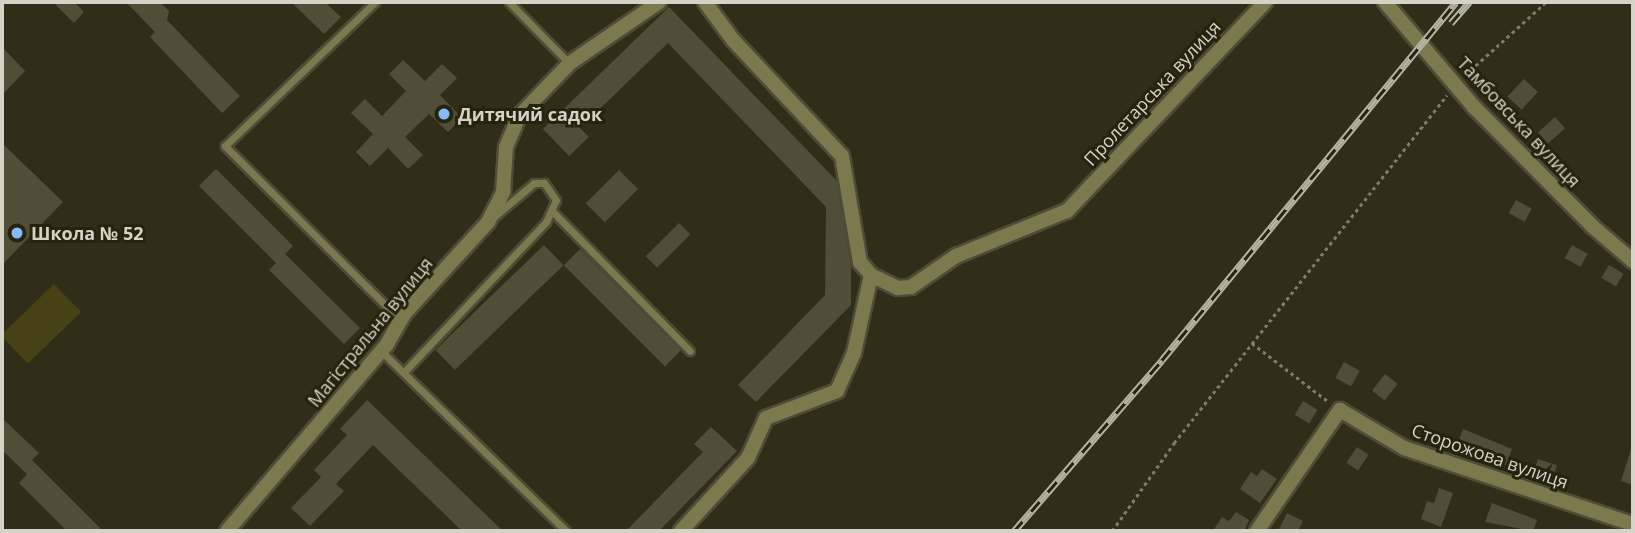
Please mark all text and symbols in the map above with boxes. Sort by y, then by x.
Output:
street label: Пролетарська вулиця [1079,16,1225,170]
street label: Тамбовська вулиця [1453,52,1585,192]
place label: Дитячий садок [458,103,602,125]
marker: Дитячий садок [436,106,452,122]
place label: Школа № 52 [31,222,144,244]
marker: Школа № 52 [9,225,25,241]
street label: Магістральна вулиця [303,253,437,411]
street label: Сторожова вулиця [1409,419,1571,493]

